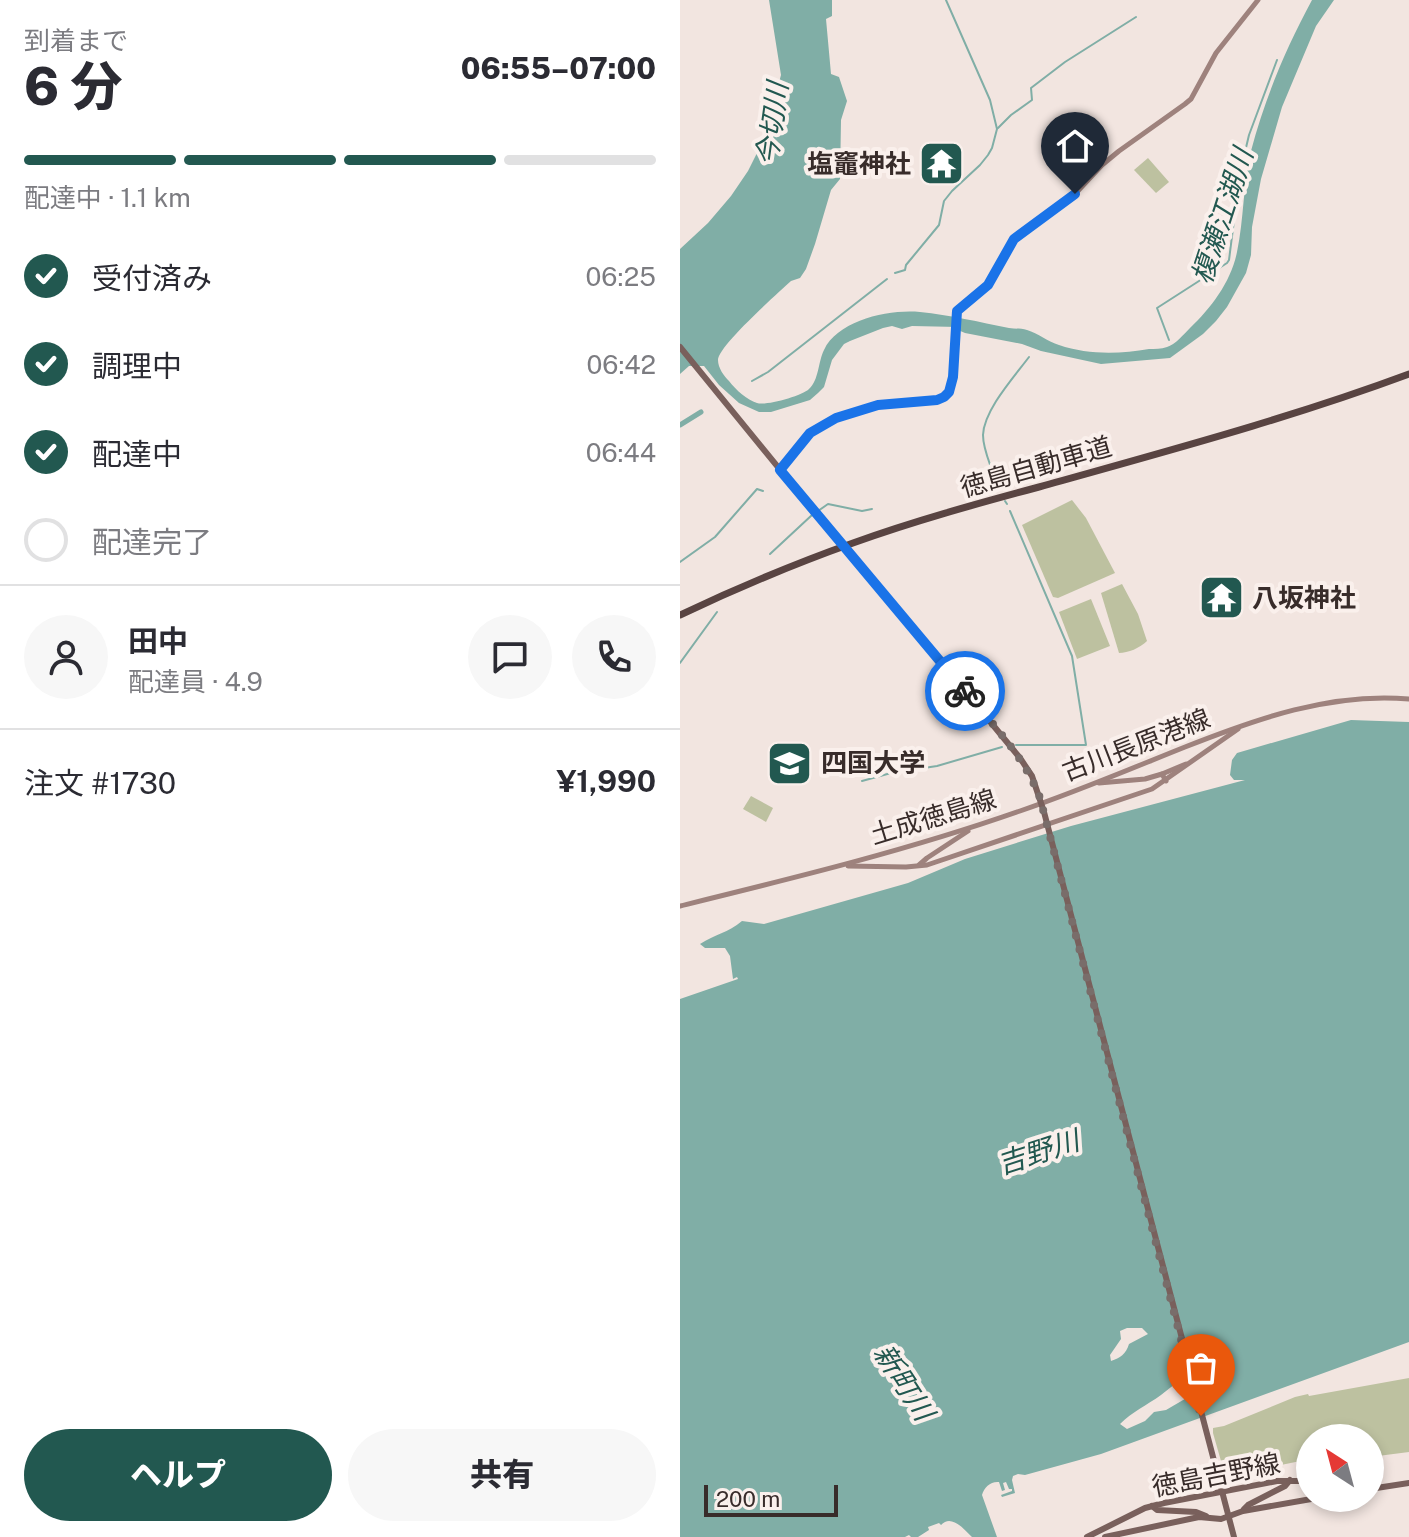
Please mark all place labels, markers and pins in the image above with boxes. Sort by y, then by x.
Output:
pin [1041,112,1109,194]
temple icon: 塩竈神社 [918,140,966,188]
place label: 塩竈神社 [807,148,911,179]
temple icon: 八坂神社 [1197,574,1245,622]
place label: 八坂神社 [1252,582,1356,613]
school or university icon: 四国大学 [766,739,814,787]
place label: 四国大学 [821,747,925,778]
pin [1167,1334,1235,1416]

